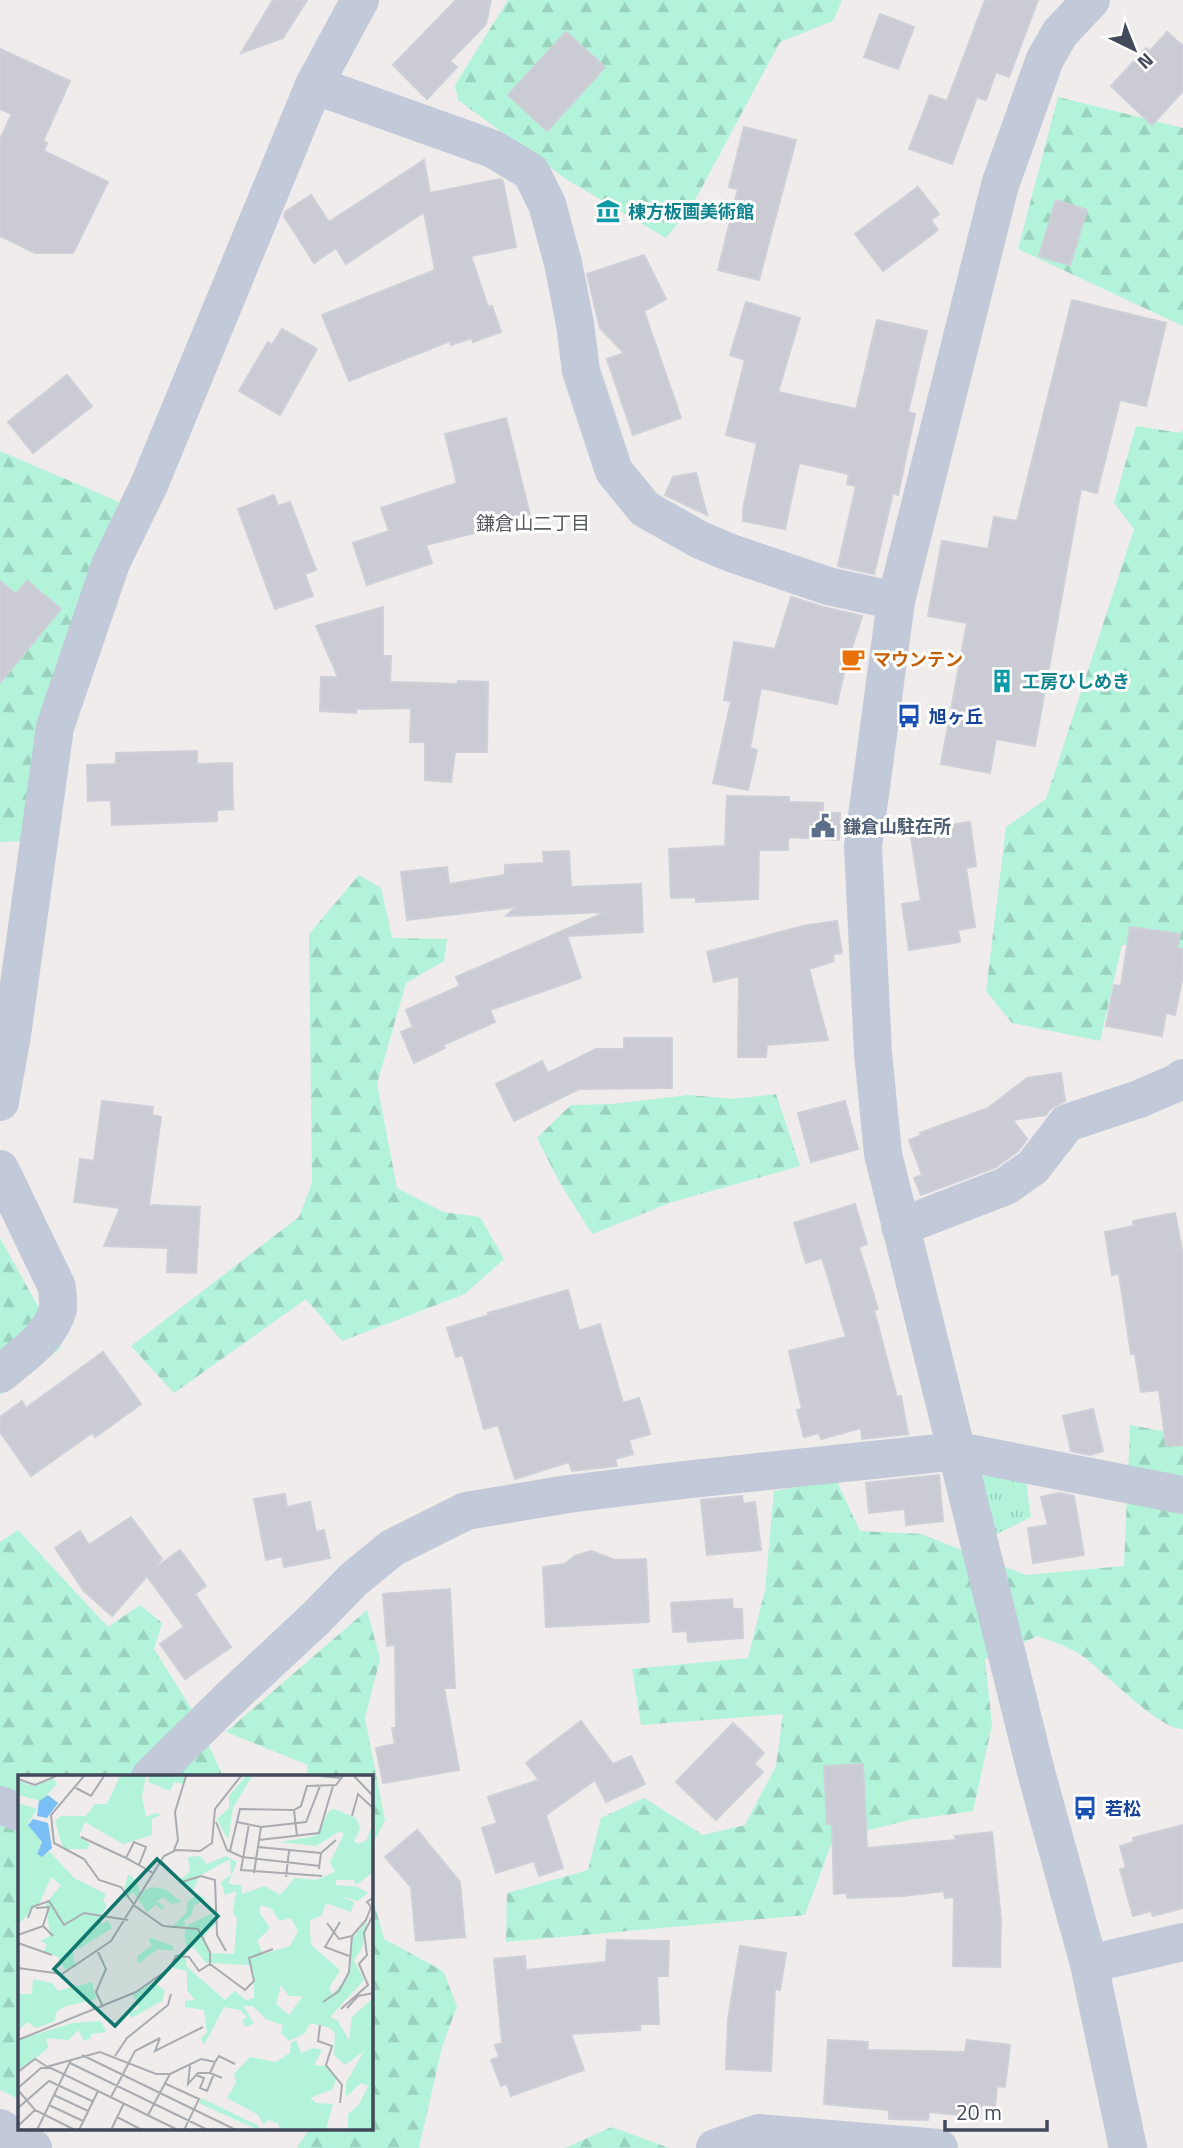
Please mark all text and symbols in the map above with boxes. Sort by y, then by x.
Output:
north arrow [1099,14,1169,84]
text: N [1131,47,1161,77]
museum icon: 棟方板画美術館 [594,197,622,225]
place label: 棟方板画美術館 [628,198,754,225]
district label: 鎌倉山二丁目 [476,508,590,537]
cafe icon: マウンテン [839,645,867,673]
place label: マウンテン [873,646,963,673]
building icon: 工房ひしめき [988,667,1016,695]
place label: 工房ひしめき [1022,668,1130,695]
bus stop icon: 旭ヶ丘 [895,702,923,730]
place label: 旭ヶ丘 [929,703,983,730]
public building icon: 鎌倉山駐在所 [809,812,837,840]
place label: 鎌倉山駐在所 [843,813,951,840]
inset map [18,1775,373,2130]
bus stop icon: 若松 [1071,1794,1099,1822]
place label: 若松 [1105,1795,1141,1822]
scale bar [945,2088,1046,2132]
text: 20 m [956,2096,1002,2128]

